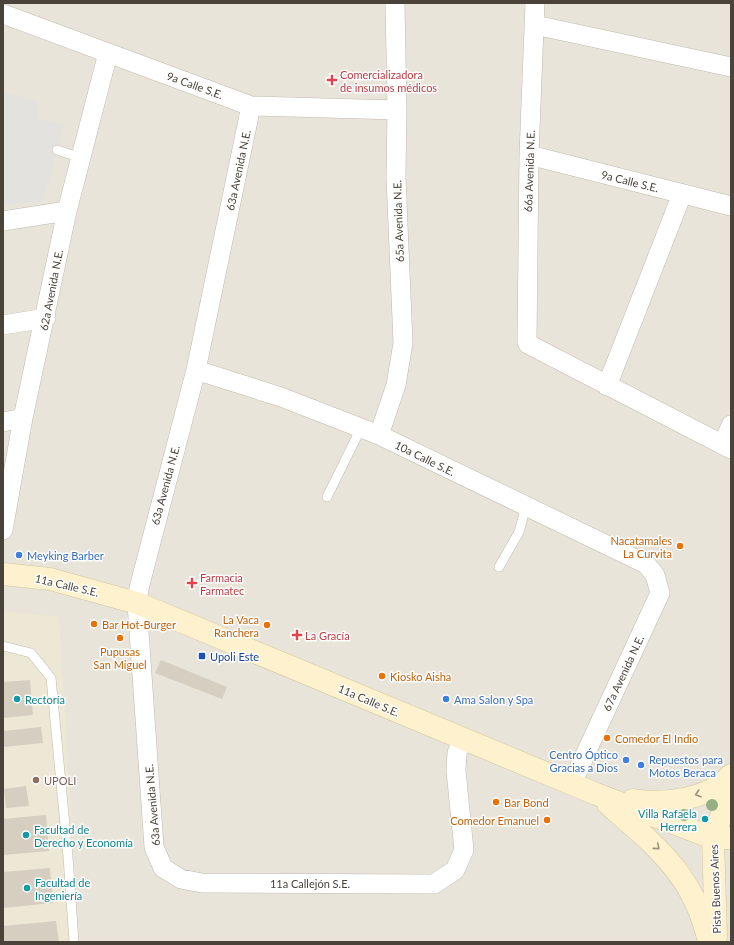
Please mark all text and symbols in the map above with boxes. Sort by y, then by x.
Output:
place label: Comercializadora de insumos médicos [340,68,437,94]
street label: 9a Calle S.E. [165,69,225,101]
marker: Comercializadora de insumos médicos [327,75,337,85]
street label: 63a Avenida N.E. [223,128,253,212]
street label: 66a Avenida N.E. [521,130,537,212]
street label: 9a Calle S.E. [600,168,660,194]
street label: 65a Avenida N.E. [390,180,406,262]
street label: 62a Avenida N.E. [37,248,65,332]
street label: 10a Calle S.E. [393,438,457,478]
street label: 63a Avenida N.E. [148,444,182,526]
place label: Nacatamales La Curvita [611,534,672,560]
marker: Nacatamales La Curvita [675,541,685,551]
place label: Meyking Barber [27,549,104,562]
marker: Meyking Barber [14,550,24,560]
street label: 11a Calle S.E. [34,571,100,599]
place label: Farmacia Farmatec [200,571,244,597]
marker: Farmacia Farmatec [187,578,197,588]
place label: La Vaca Ranchera [214,613,259,639]
place label: Bar Hot-Burger [102,618,176,631]
marker: Bar Hot-Burger [89,619,99,629]
marker: La Vaca Ranchera [262,620,272,630]
place label: La Gracía [305,629,350,642]
marker: La Gracía [292,630,302,640]
marker: Pupusas San Miguel [115,633,125,643]
street label: 67a Avenida N.E. [600,633,646,713]
place label: Pupusas San Miguel [93,645,147,671]
place label: Upoli Este [210,650,259,663]
marker: Upoli Este [197,651,207,661]
place label: Kiosko Aisha [390,670,451,683]
marker: Kiosko Aisha [377,671,387,681]
street label: 11a Calle S.E. [336,681,402,719]
place label: Rectoría [25,693,65,706]
place label: Ama Salon y Spa [454,693,533,706]
marker: Rectoría [12,694,22,704]
marker: Ama Salon y Spa [441,694,451,704]
place label: Comedor El Indio [615,732,698,745]
marker: Comedor El Indio [602,733,612,743]
place label: Centro Óptico Gracias a Dios [549,748,618,774]
place label: Repuestos para Motos Beraca [649,753,723,779]
marker: Centro Óptico Gracias a Dios [621,755,631,765]
marker: Repuestos para Motos Beraca [636,760,646,770]
street label: 63a Avenida N.E. [142,763,162,847]
place label: UPOLI [44,774,76,787]
marker: UPOLI [31,775,41,785]
one-way arrow [695,789,702,798]
place label: Bar Bond [504,796,549,809]
marker: Bar Bond [491,797,501,807]
place label: Villa Rafaela Herrera [638,807,697,833]
place label: Comedor Emanuel [450,814,539,827]
marker: Villa Rafaela Herrera [700,814,710,824]
marker: Comedor Emanuel [542,815,552,825]
place label: Facultad de Derecho y Economía [34,823,133,849]
marker: Facultad de Derecho y Economía [21,830,31,840]
one-way arrow [652,843,660,850]
street label: Pista Buenos Aires [707,844,723,934]
place label: Facultad de Ingeniería [35,876,90,902]
street label: 11a Callejón S.E. [270,877,350,890]
marker: Facultad de Ingeniería [22,883,32,893]

